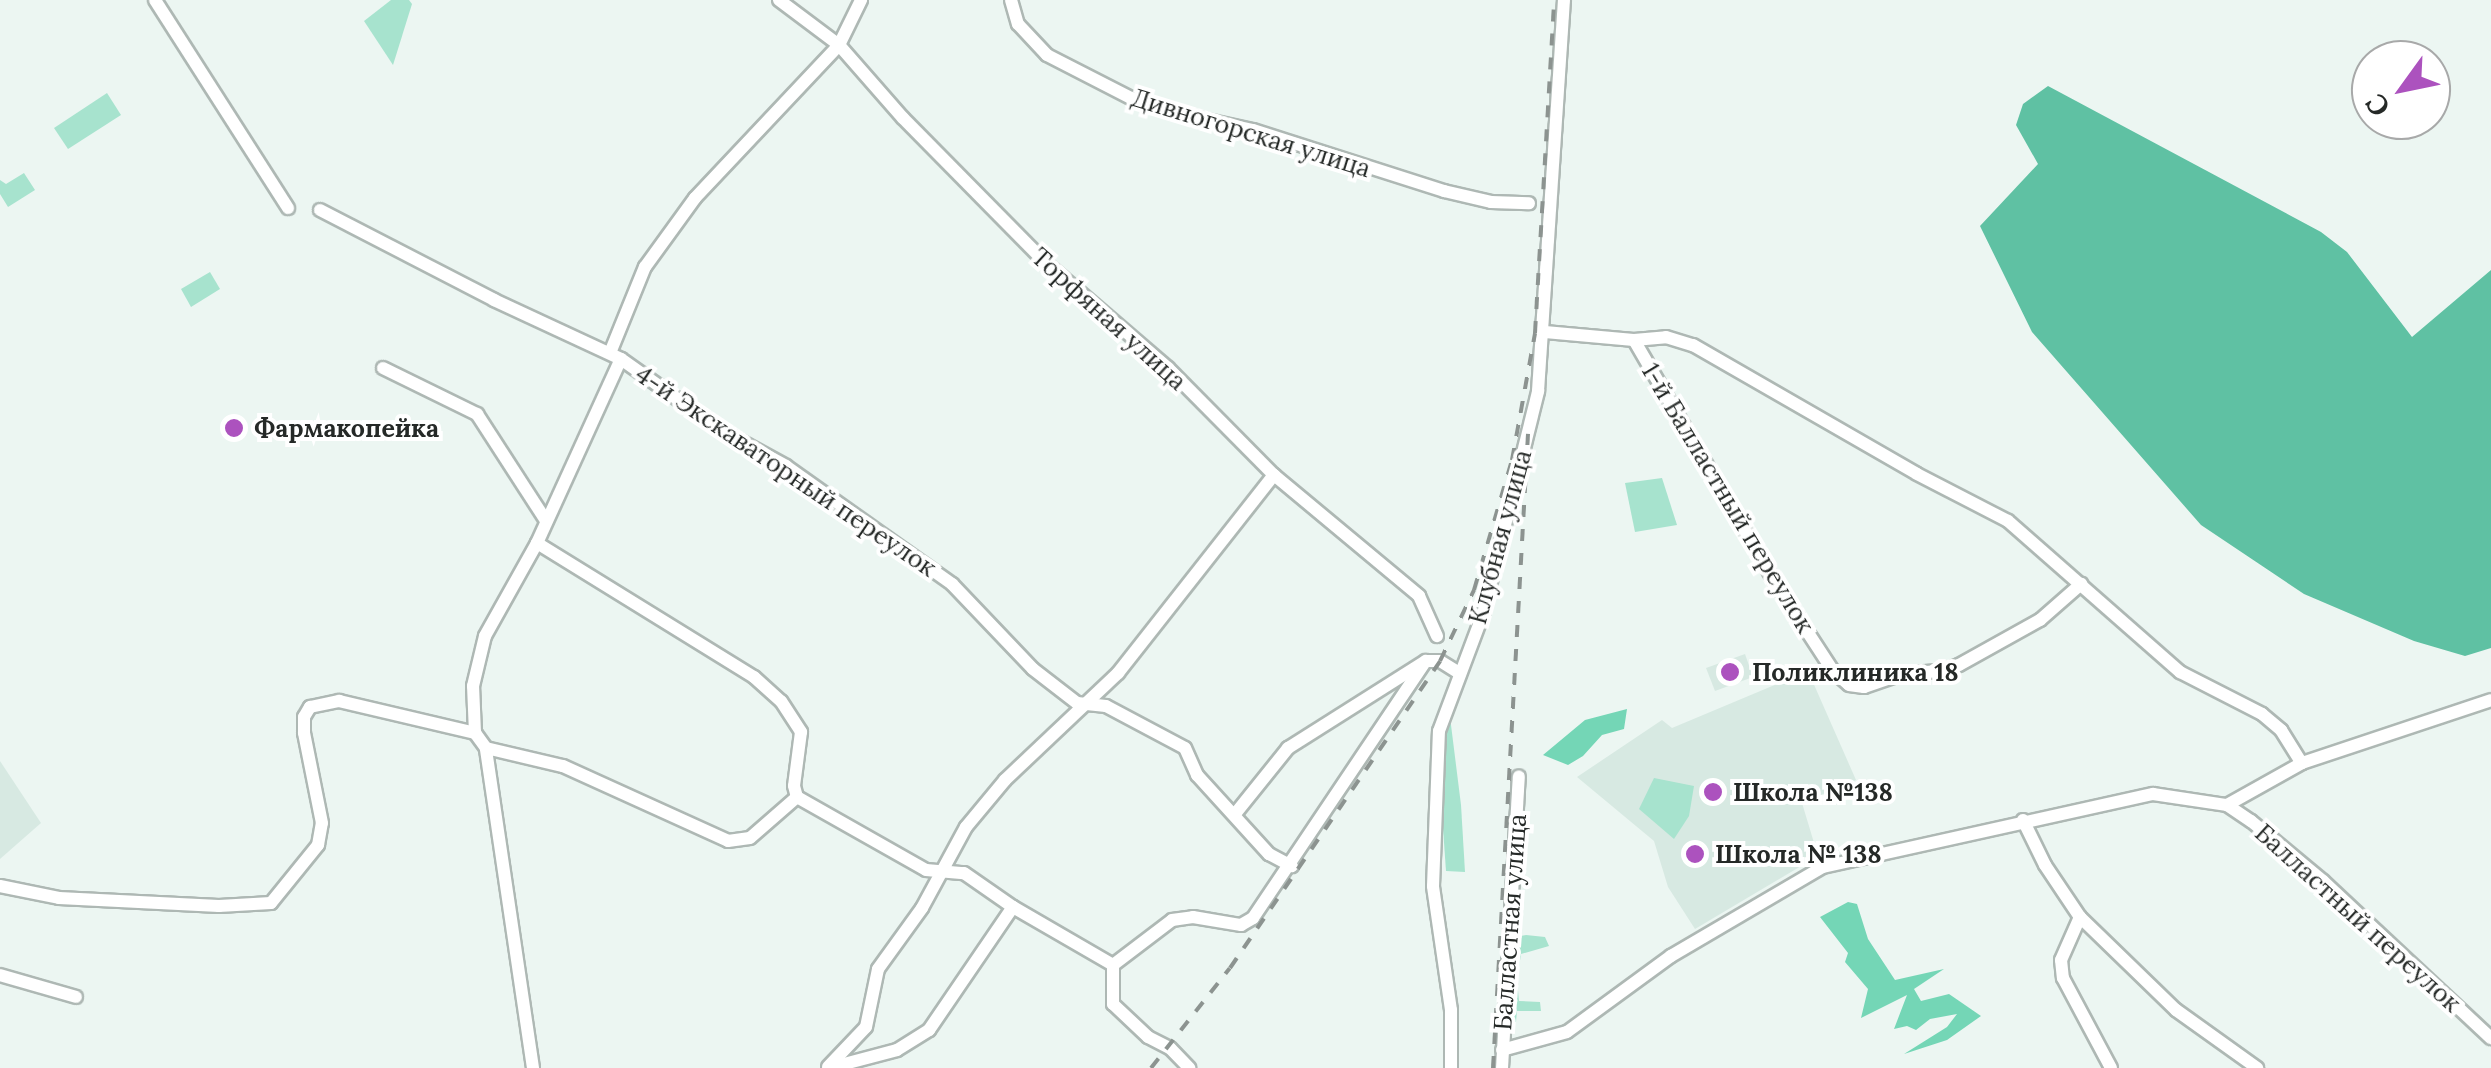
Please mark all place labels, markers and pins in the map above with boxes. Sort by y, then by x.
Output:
place label: Фармакопейка [254,413,439,443]
marker: Фармакопейка [223,417,245,439]
place label: Поликлиника 18 [1752,657,1959,687]
marker: Поликлиника 18 [1717,659,1743,685]
place label: Школа №138 [1733,777,1893,807]
marker: Школа №138 [1702,781,1724,803]
place label: Школа № 138 [1715,839,1881,869]
marker: Школа № 138 [1684,843,1706,865]

